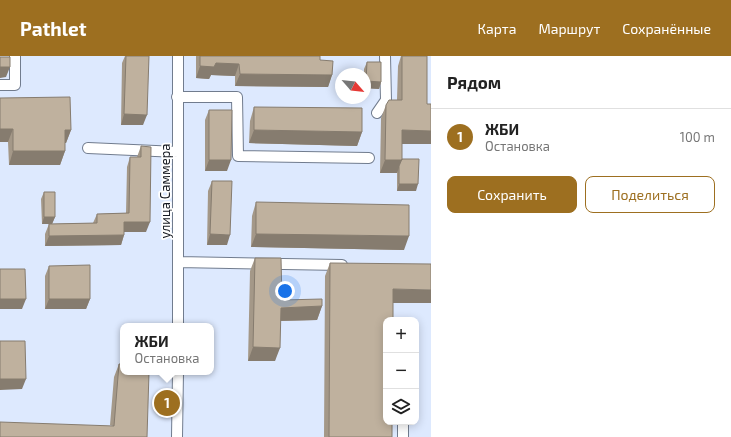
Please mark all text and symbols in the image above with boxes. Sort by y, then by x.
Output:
text: Pathlet [20,17,86,40]
text: Карта [478,20,516,37]
text: Маршрут [538,20,600,37]
text: Сохранённые [622,20,711,37]
north arrow [335,68,371,104]
text: Рядом [447,72,501,92]
text: ЖБИ [485,120,519,138]
text: 1 [457,129,463,145]
text: 100 m [680,129,715,145]
text: Остановка [485,138,550,154]
street label: улица Саммера [157,144,173,238]
button: Сохранить [447,176,577,213]
button: Поделиться [585,176,715,213]
your location [275,281,295,301]
map controls [383,317,419,425]
button: + [383,317,419,353]
popup [120,323,214,375]
text: ЖБИ [135,332,169,350]
text: Остановка [135,350,199,366]
button: − [383,353,419,389]
pin: 1 [154,388,180,418]
button: layers [383,389,419,425]

